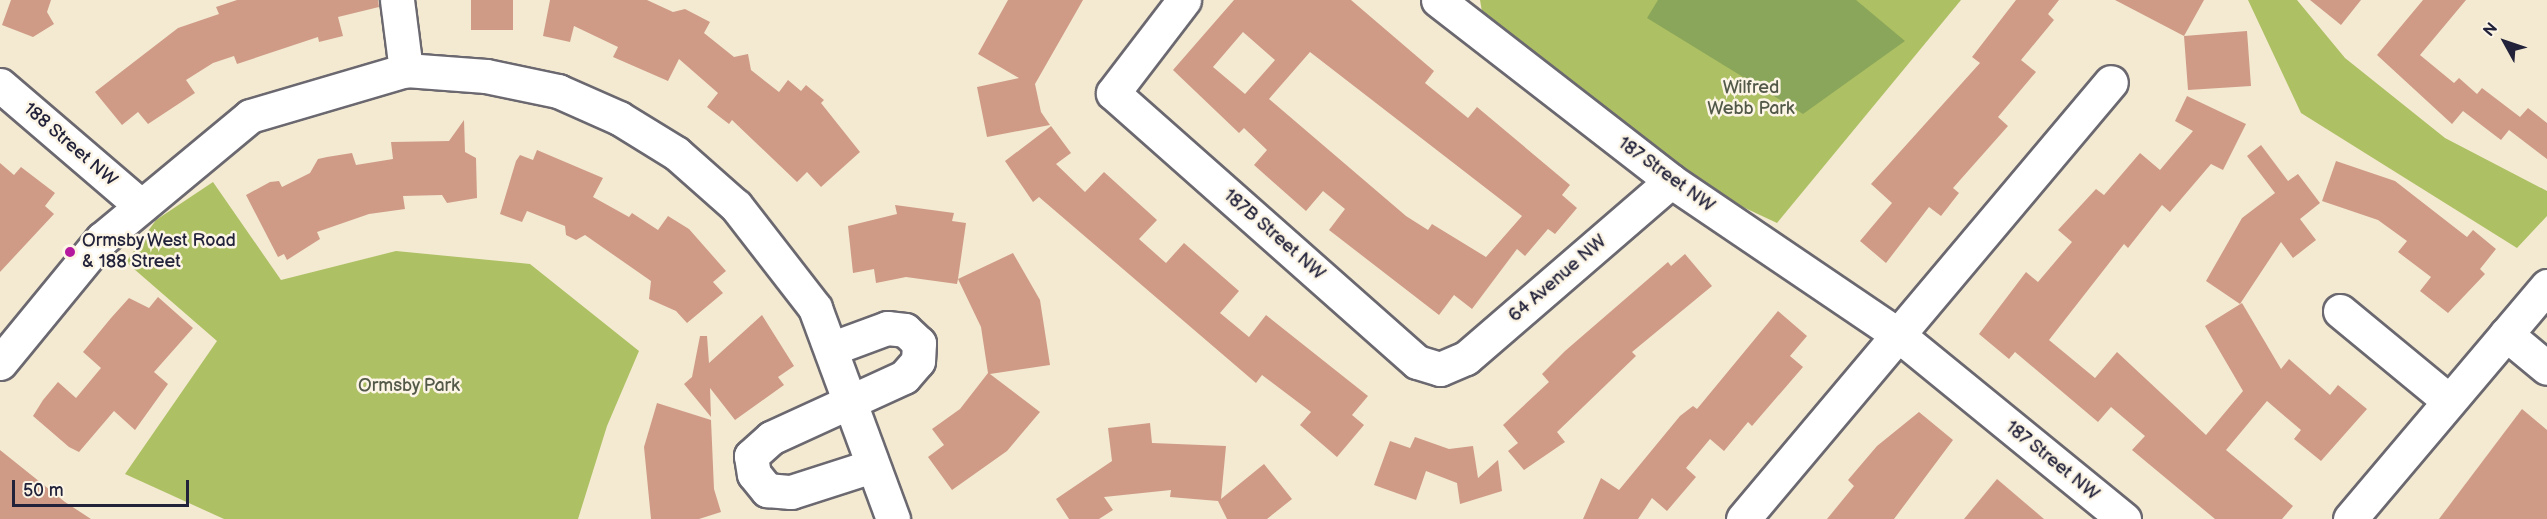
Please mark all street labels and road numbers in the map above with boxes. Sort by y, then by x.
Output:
street label: 188 Street NW [19,98,121,192]
street label: 187 Street NW [1613,132,1719,218]
street label: 187B Street NW [1219,185,1329,285]
street label: 64 Avenue NW [1505,231,1611,327]
street label: 187 Street NW [2000,416,2104,506]

